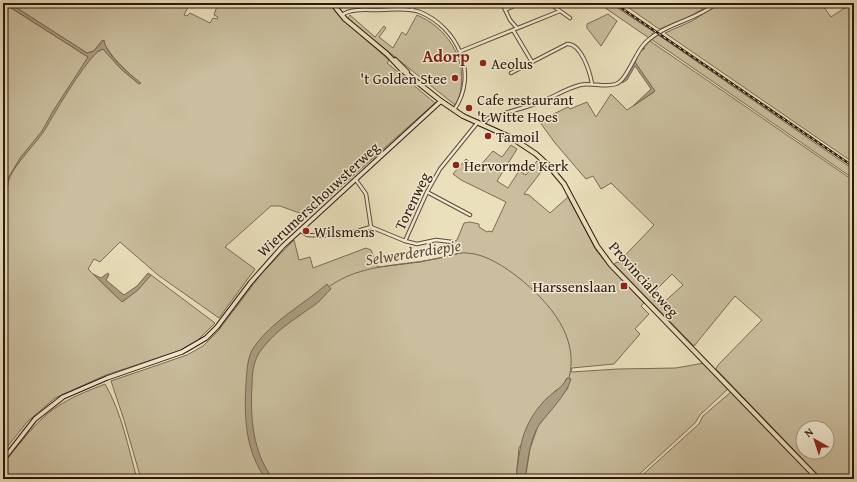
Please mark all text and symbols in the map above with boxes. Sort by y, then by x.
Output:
district label: Adorp [422,43,470,68]
place label: Aeolus [491,53,533,74]
marker: Aeolus [478,58,488,68]
place label: 't Golden Stee [360,68,447,89]
marker: 't Golden Stee [450,73,460,83]
place label: Cafe restaurant 't Witte Hoes [477,89,574,127]
marker: Cafe restaurant 't Witte Hoes [464,103,474,113]
place label: Tamoil [496,126,539,147]
marker: Tamoil [483,131,493,141]
street label: Wierumerschouwsterweg [252,136,384,261]
place label: Hervormde Kerk [464,155,569,176]
marker: Hervormde Kerk [451,160,461,170]
street label: Torenweg [389,168,435,233]
place label: Wilsmens [314,221,375,242]
marker: Wilsmens [301,226,311,236]
water label: Selwerderdiepje [364,233,463,271]
street label: Provincialeweg [604,236,684,322]
place label: Harssenslaan [533,276,617,297]
marker: Harssenslaan [619,281,629,291]
north arrow [795,420,835,460]
text: N [801,423,817,441]

